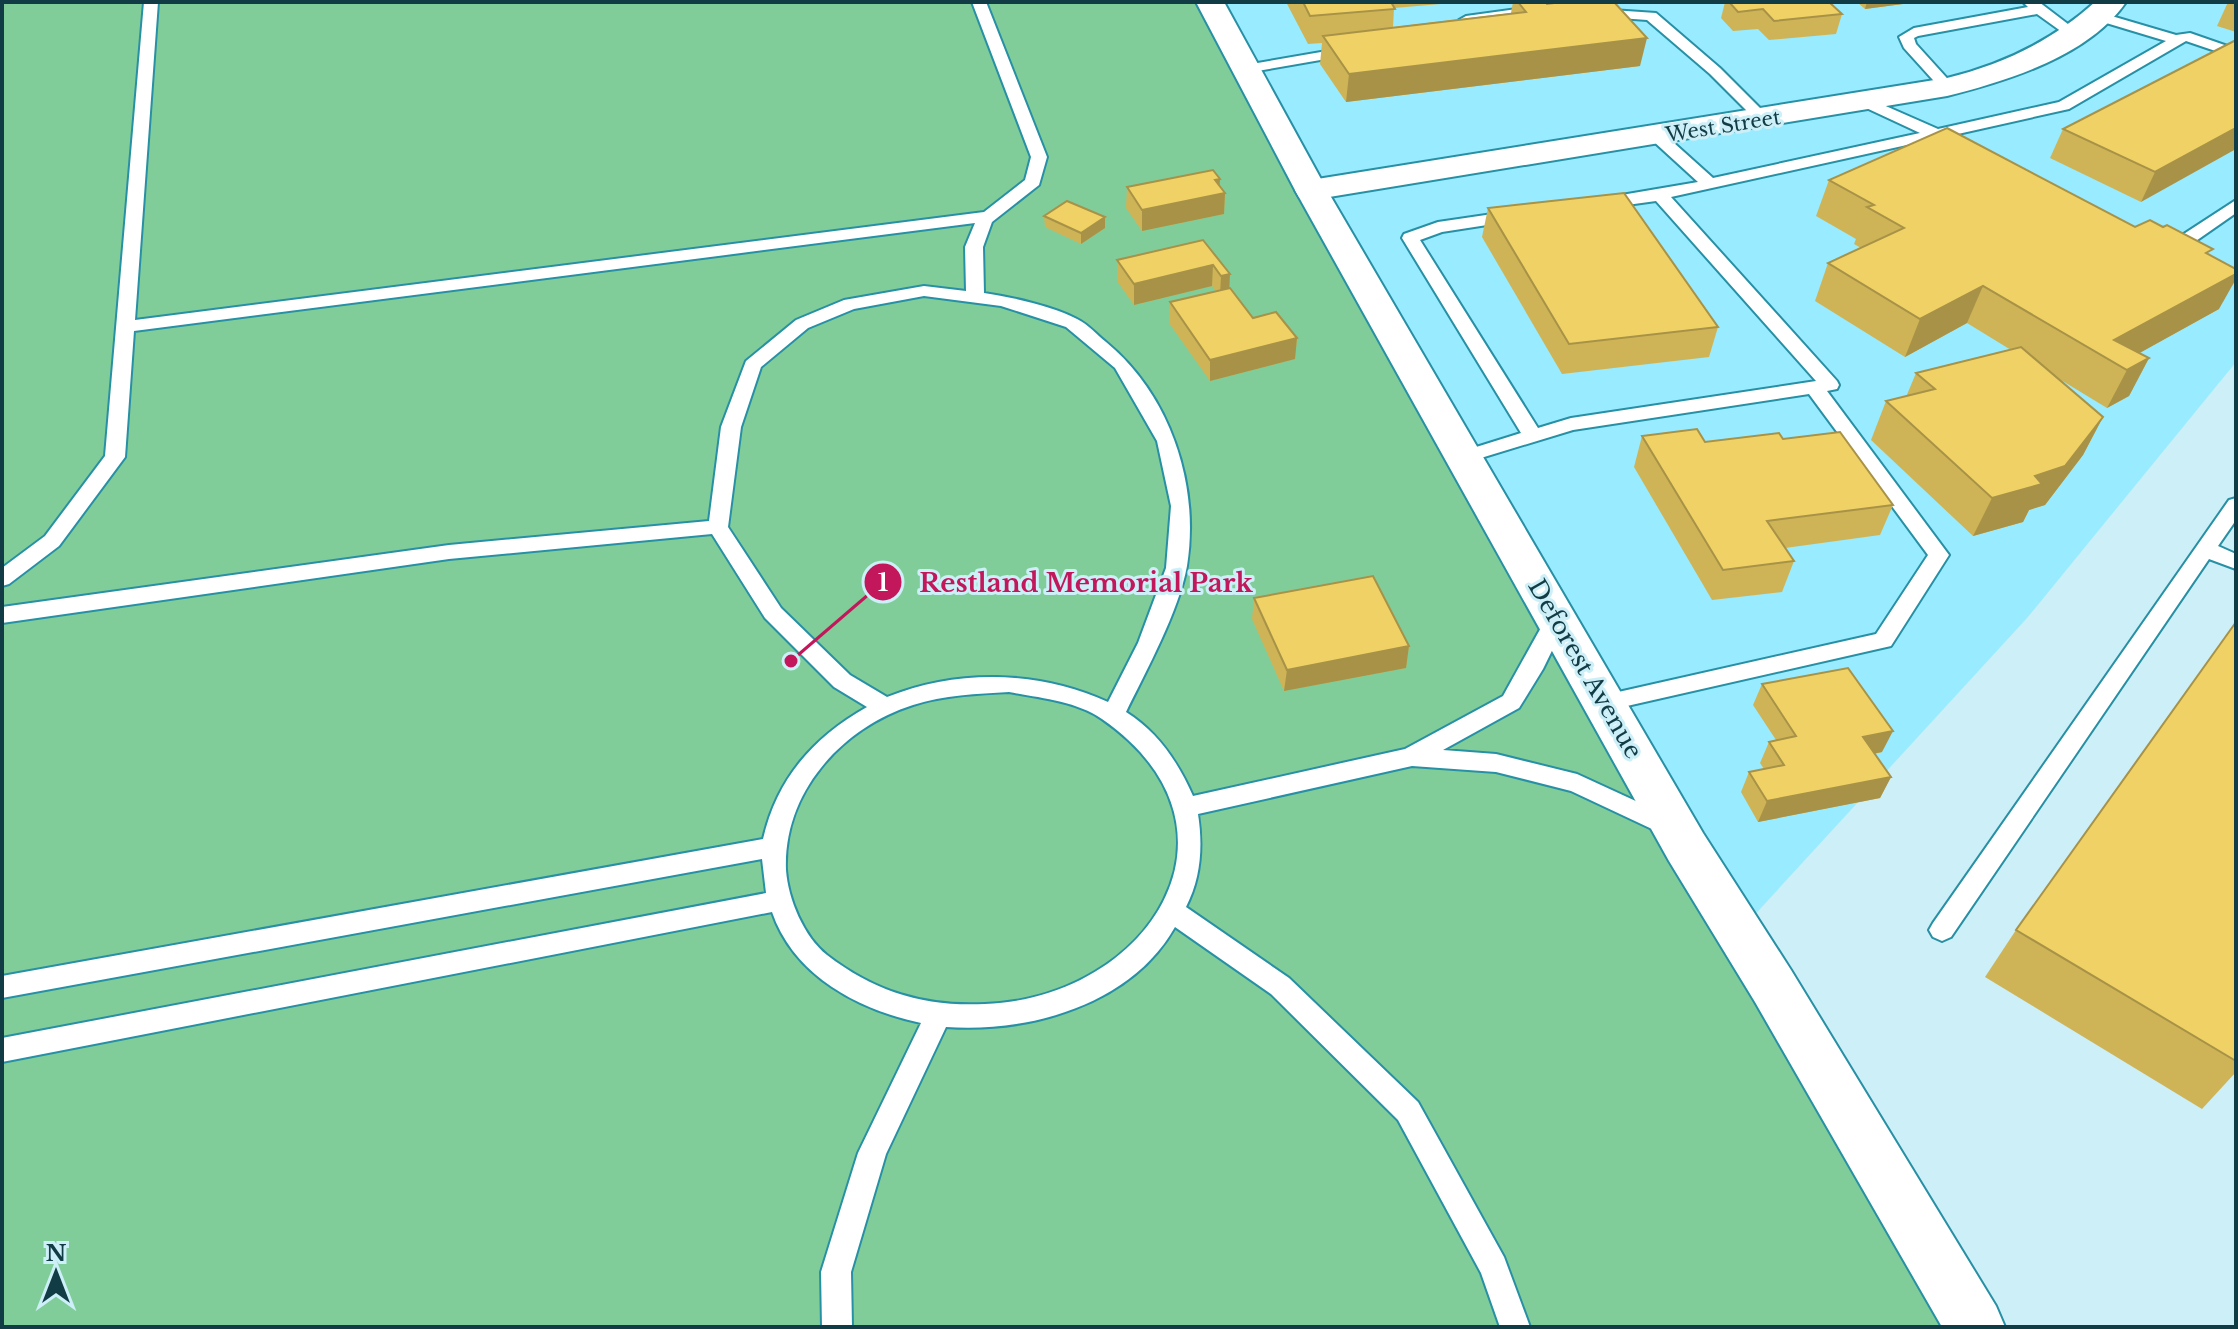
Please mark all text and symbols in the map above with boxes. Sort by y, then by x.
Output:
street label: West Street [1663,105,1783,147]
callout: Restland Memorial Park [863,557,1268,607]
text: Restland Memorial Park [919,567,1254,599]
text: 1 [878,568,888,597]
street label: Deforest Avenue [1522,574,1649,764]
north arrow [16,1233,96,1313]
text: N [46,1240,67,1267]

